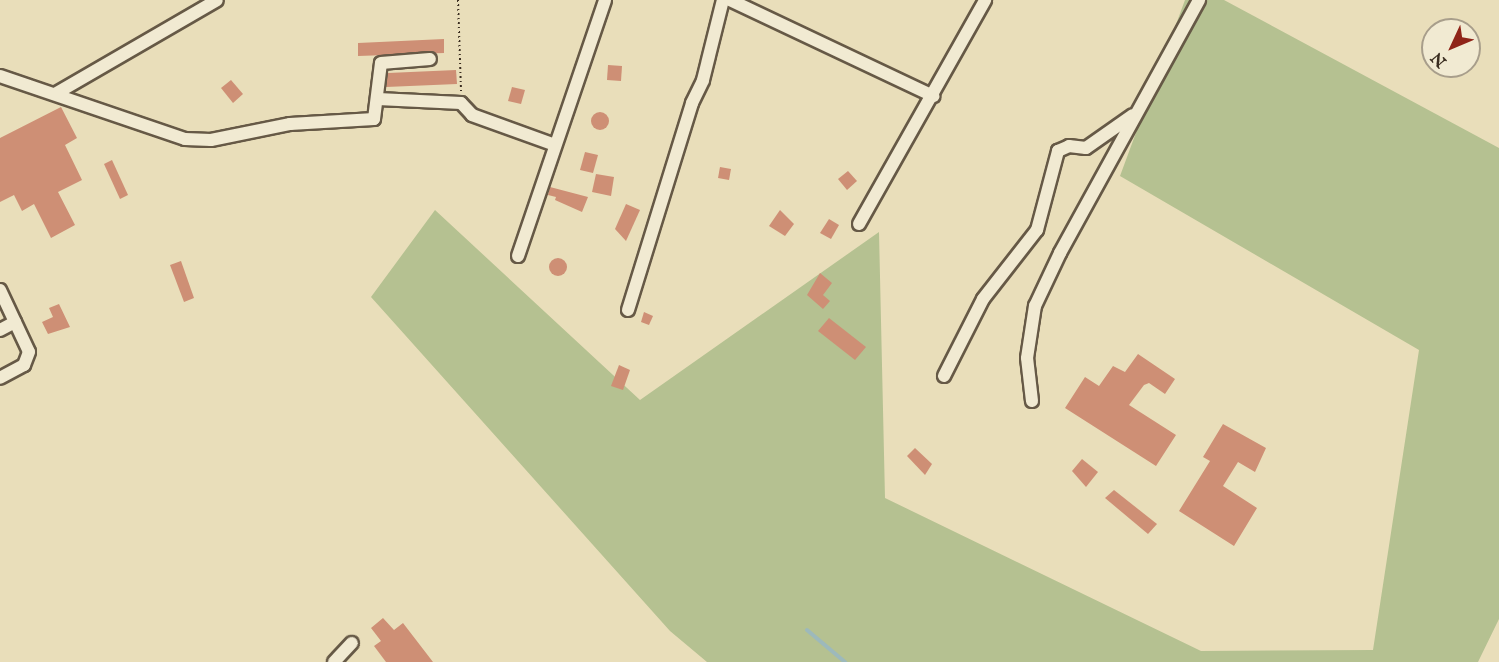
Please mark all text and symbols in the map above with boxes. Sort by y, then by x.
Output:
north arrow [1421,18,1481,78]
text: N [1427,47,1451,71]

